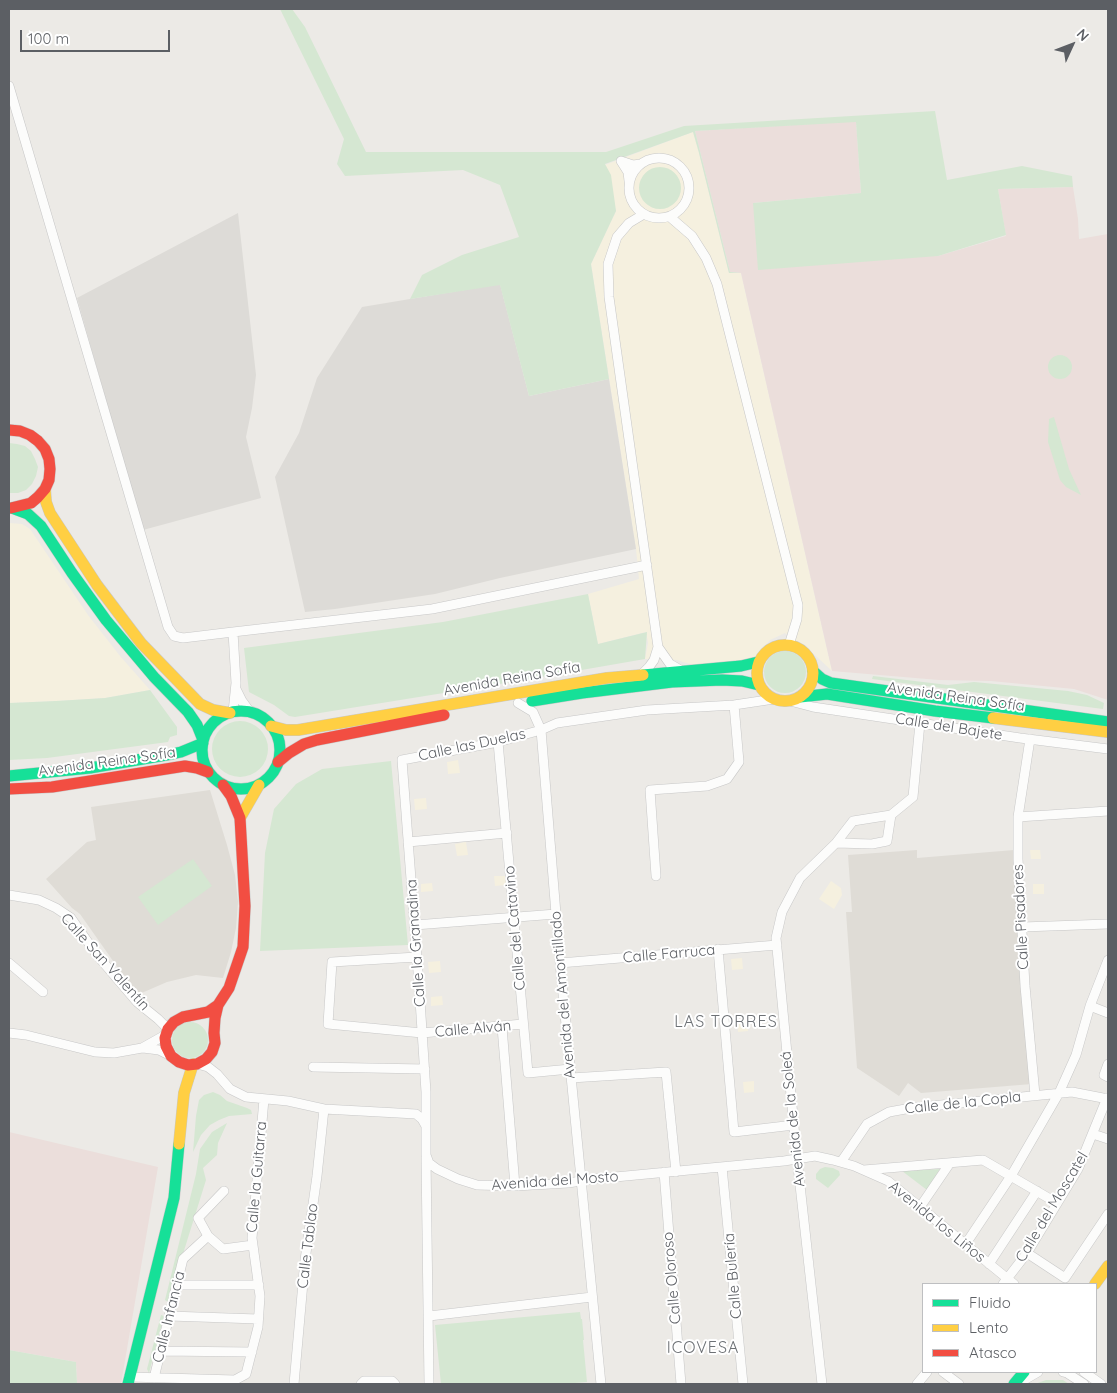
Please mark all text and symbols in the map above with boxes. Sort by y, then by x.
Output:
scale bar [22,20,172,52]
north arrow [1047,20,1097,70]
text: N [1073,25,1093,45]
text: 100 m [28,29,69,48]
street label: Avenida Reina Sofía [442,658,582,700]
street label: Avenida Reina Sofía [886,678,1026,716]
street label: Calle del Bajete [894,710,1004,744]
street label: Calle las Duelas [417,725,527,765]
street label: Avenida Reina Sofía [37,743,177,781]
street label: Calle Pisadores [1009,864,1033,970]
street label: Calle del Catavino [501,865,529,991]
street label: Calle la Granadina [403,879,429,1007]
street label: Calle San Valentín [57,910,153,1014]
street label: Avenida del Amontillado [547,910,579,1080]
street label: Calle Farruca [622,941,716,967]
district label: LAS TORRES [673,1012,779,1032]
street label: Calle Alván [434,1017,512,1041]
street label: Avenida de la Soleá [777,1050,809,1188]
street label: Calle de la Copla [904,1088,1022,1118]
street label: Calle la Guitarra [243,1121,271,1233]
street label: Calle del Moscatel [1012,1149,1092,1265]
street label: Avenida del Mosto [491,1168,619,1194]
street label: Avenida los Liños [885,1177,989,1267]
street label: Calle Tablao [294,1202,322,1290]
street label: Calle Oloroso [659,1231,685,1325]
street label: Calle Bulería [720,1232,746,1320]
street label: Calle Infancia [149,1269,189,1365]
legend [922,1283,1097,1373]
text: Fluido [969,1293,1011,1312]
text: Lento [969,1318,1008,1337]
district label: ICOVESA [666,1338,740,1358]
text: Atasco [969,1343,1017,1362]

